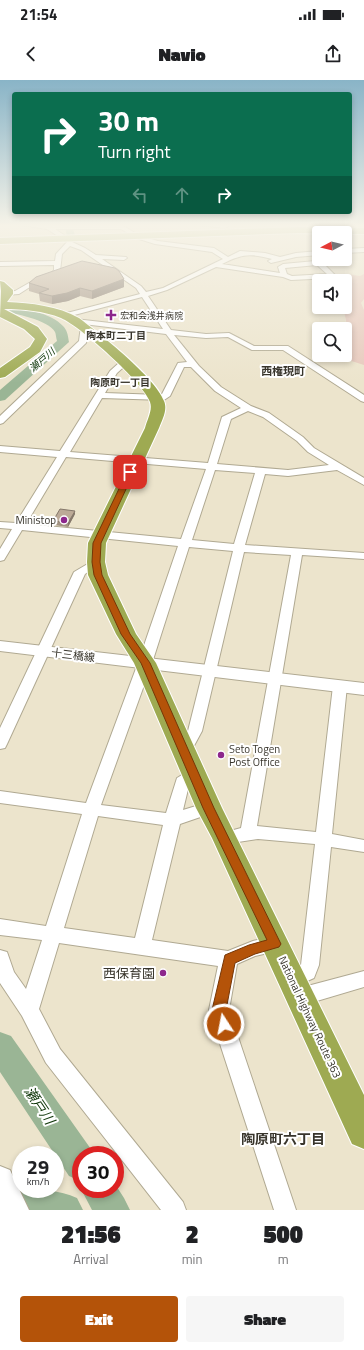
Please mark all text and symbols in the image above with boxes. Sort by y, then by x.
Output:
text: 21:54 [20,3,57,26]
text: Navio [158,41,206,68]
icon: back [20,43,42,65]
icon: share [322,43,344,65]
text: 30 m [98,99,159,142]
icon: right [32,108,84,160]
text: Turn right [98,138,171,165]
icon: left [129,184,151,206]
icon: ahead [171,184,193,206]
icon: right [213,184,235,206]
north arrow [312,226,352,266]
map controls [312,226,352,362]
button: sound [312,274,352,314]
marker: 宏和会浅井病院 [105,309,117,321]
place label: 宏和会浅井病院 [120,309,183,322]
button: search [312,322,352,362]
district label: 陶本町二丁目 [86,328,146,343]
water label: 瀬戸川 [26,344,59,376]
district label: 西権現町 [261,363,305,379]
district label: 陶原町一丁目 [90,375,150,390]
pin [113,455,147,489]
icon: arrive [119,461,141,483]
place label: Ministop [15,512,56,528]
marker: Ministop [59,515,69,525]
street label: 十三橋線 [50,644,96,666]
place label: Seto Togen Post Office [229,741,280,770]
marker: Seto Togen Post Office [216,750,226,760]
street label: National Highway Route 363 [275,953,345,1081]
place label: 西保育園 [103,963,155,983]
marker: 西保育園 [158,968,168,978]
position arrow [203,1003,245,1045]
water label: 瀬戸川 [20,1082,62,1130]
district label: 陶原町六丁目 [241,1128,325,1149]
speed limit sign: 30 [72,1146,124,1198]
text: 29 [27,1151,49,1182]
text: km/h [27,1174,49,1189]
text: 21:56 [61,1216,121,1252]
text: 2 [185,1216,199,1252]
text: 500 [263,1216,303,1252]
text: Arrival [73,1249,108,1269]
text: min [182,1249,202,1269]
text: m [278,1249,289,1269]
button: Exit [20,1296,178,1342]
button: Share [186,1296,344,1342]

